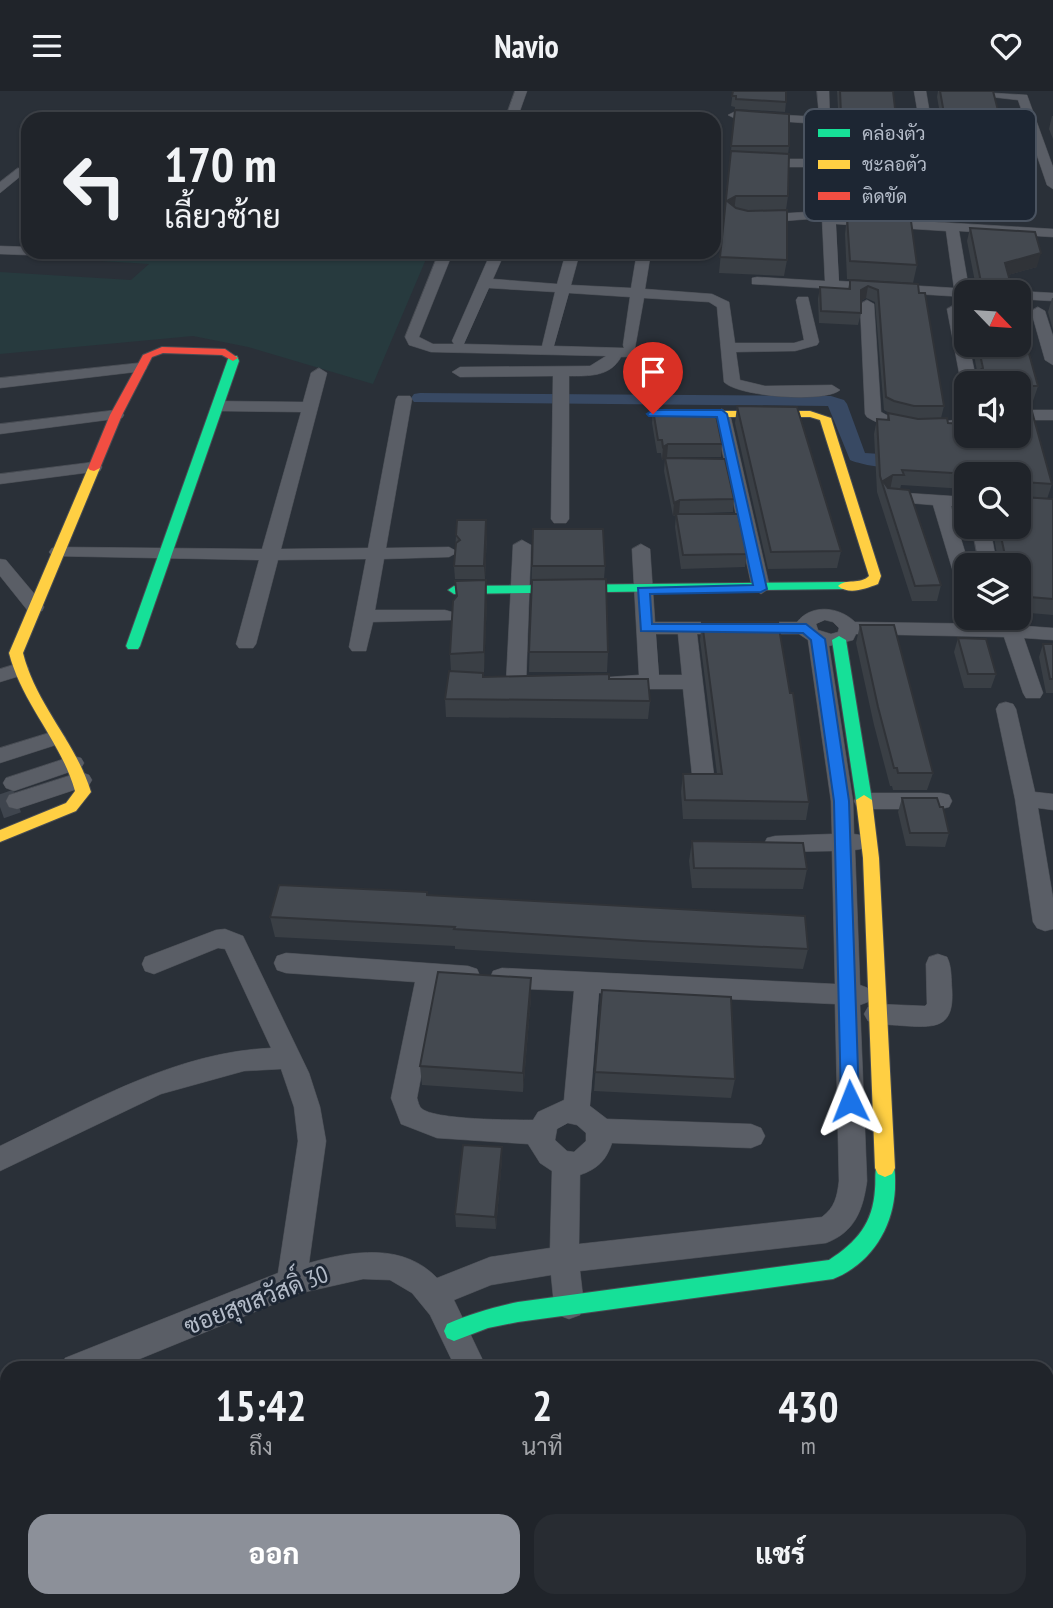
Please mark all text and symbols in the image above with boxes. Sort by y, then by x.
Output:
text: Navio [494,25,559,67]
icon: menu [28,27,66,65]
icon: heart [987,27,1025,65]
legend [804,109,1036,221]
text: คล่องตัว [862,121,926,145]
text: 170 m [164,132,277,196]
icon: left [49,140,140,231]
text: ชะลอตัว [862,152,927,176]
text: ติดขัด [862,184,907,208]
text: เลี้ยวซ้าย [164,195,281,237]
north arrow [954,280,1031,357]
map controls [954,280,1031,630]
pin [623,342,683,414]
icon: arrive [634,353,672,391]
button: sound [954,371,1031,448]
button: search [954,462,1031,539]
button: layers [954,553,1031,630]
position arrow [813,1064,887,1138]
street label: ซอยสุขสวัสดิ์ 30 [177,1253,333,1343]
text: 15:42 [215,1378,306,1433]
text: 2 [532,1378,552,1433]
text: 430 [778,1379,838,1434]
text: m [801,1431,816,1460]
text: ถึง [249,1432,273,1461]
text: นาที [522,1432,563,1461]
button: ออก [28,1514,520,1594]
button: แชร์ [534,1514,1026,1594]

